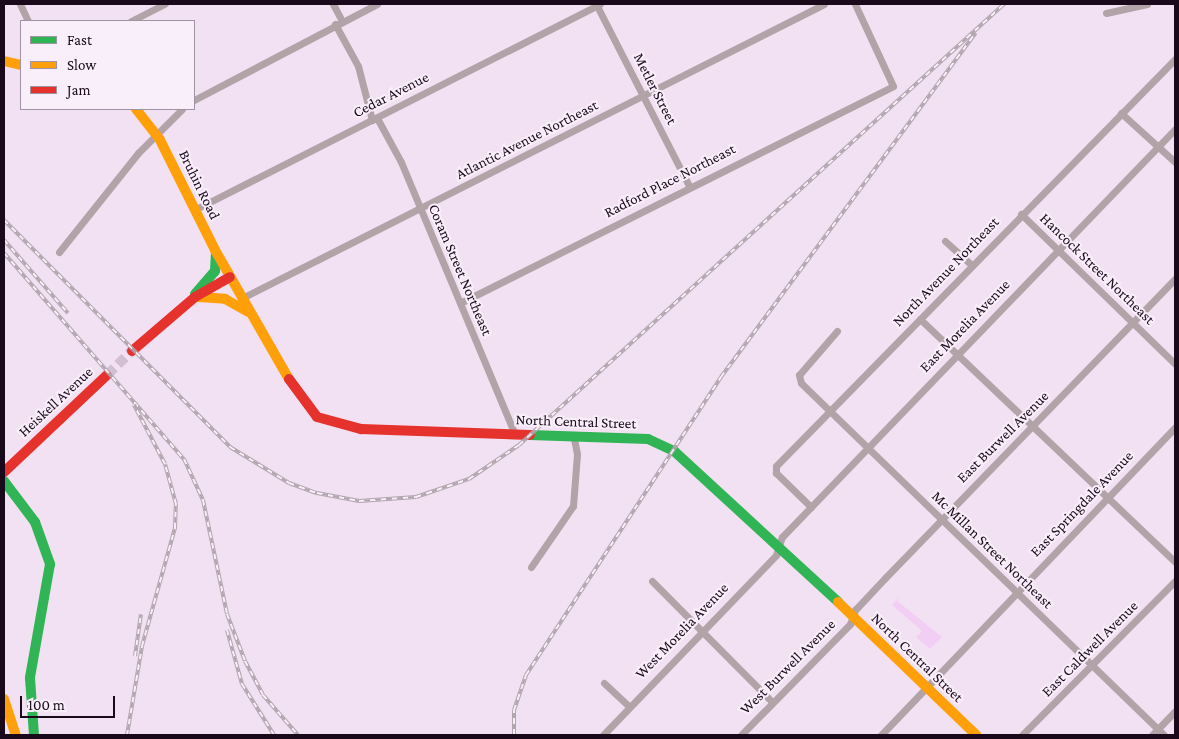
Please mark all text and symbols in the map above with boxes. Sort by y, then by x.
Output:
legend [20,20,195,110]
text: Fast [67,32,92,48]
street label: Metler Street [629,50,681,128]
text: Slow [67,57,96,73]
street label: Cedar Avenue [350,68,432,122]
text: Jam [67,82,90,98]
street label: Atlantic Avenue Northeast [453,96,601,184]
street label: Radford Place Northeast [602,140,738,222]
street label: Bruhin Road [175,147,223,223]
street label: Coram Street Northeast [424,202,496,338]
street label: Hancock Street Northeast [1036,210,1158,328]
street label: North Avenue Northeast [889,213,1003,331]
street label: East Morelia Avenue [916,276,1014,376]
street label: Heiskell Avenue [15,363,97,441]
street label: East Burwell Avenue [953,387,1053,487]
street label: North Central Street [515,411,637,433]
street label: East Springdale Avenue [1027,447,1137,561]
street label: Mc Millan Street Northeast [928,487,1056,613]
street label: West Morelia Avenue [632,579,732,683]
street label: East Caldwell Avenue [1038,597,1142,701]
street label: North Central Street [867,610,967,706]
street label: West Burwell Avenue [737,616,839,718]
scale bar [22,686,118,718]
text: 100 m [28,697,65,713]

